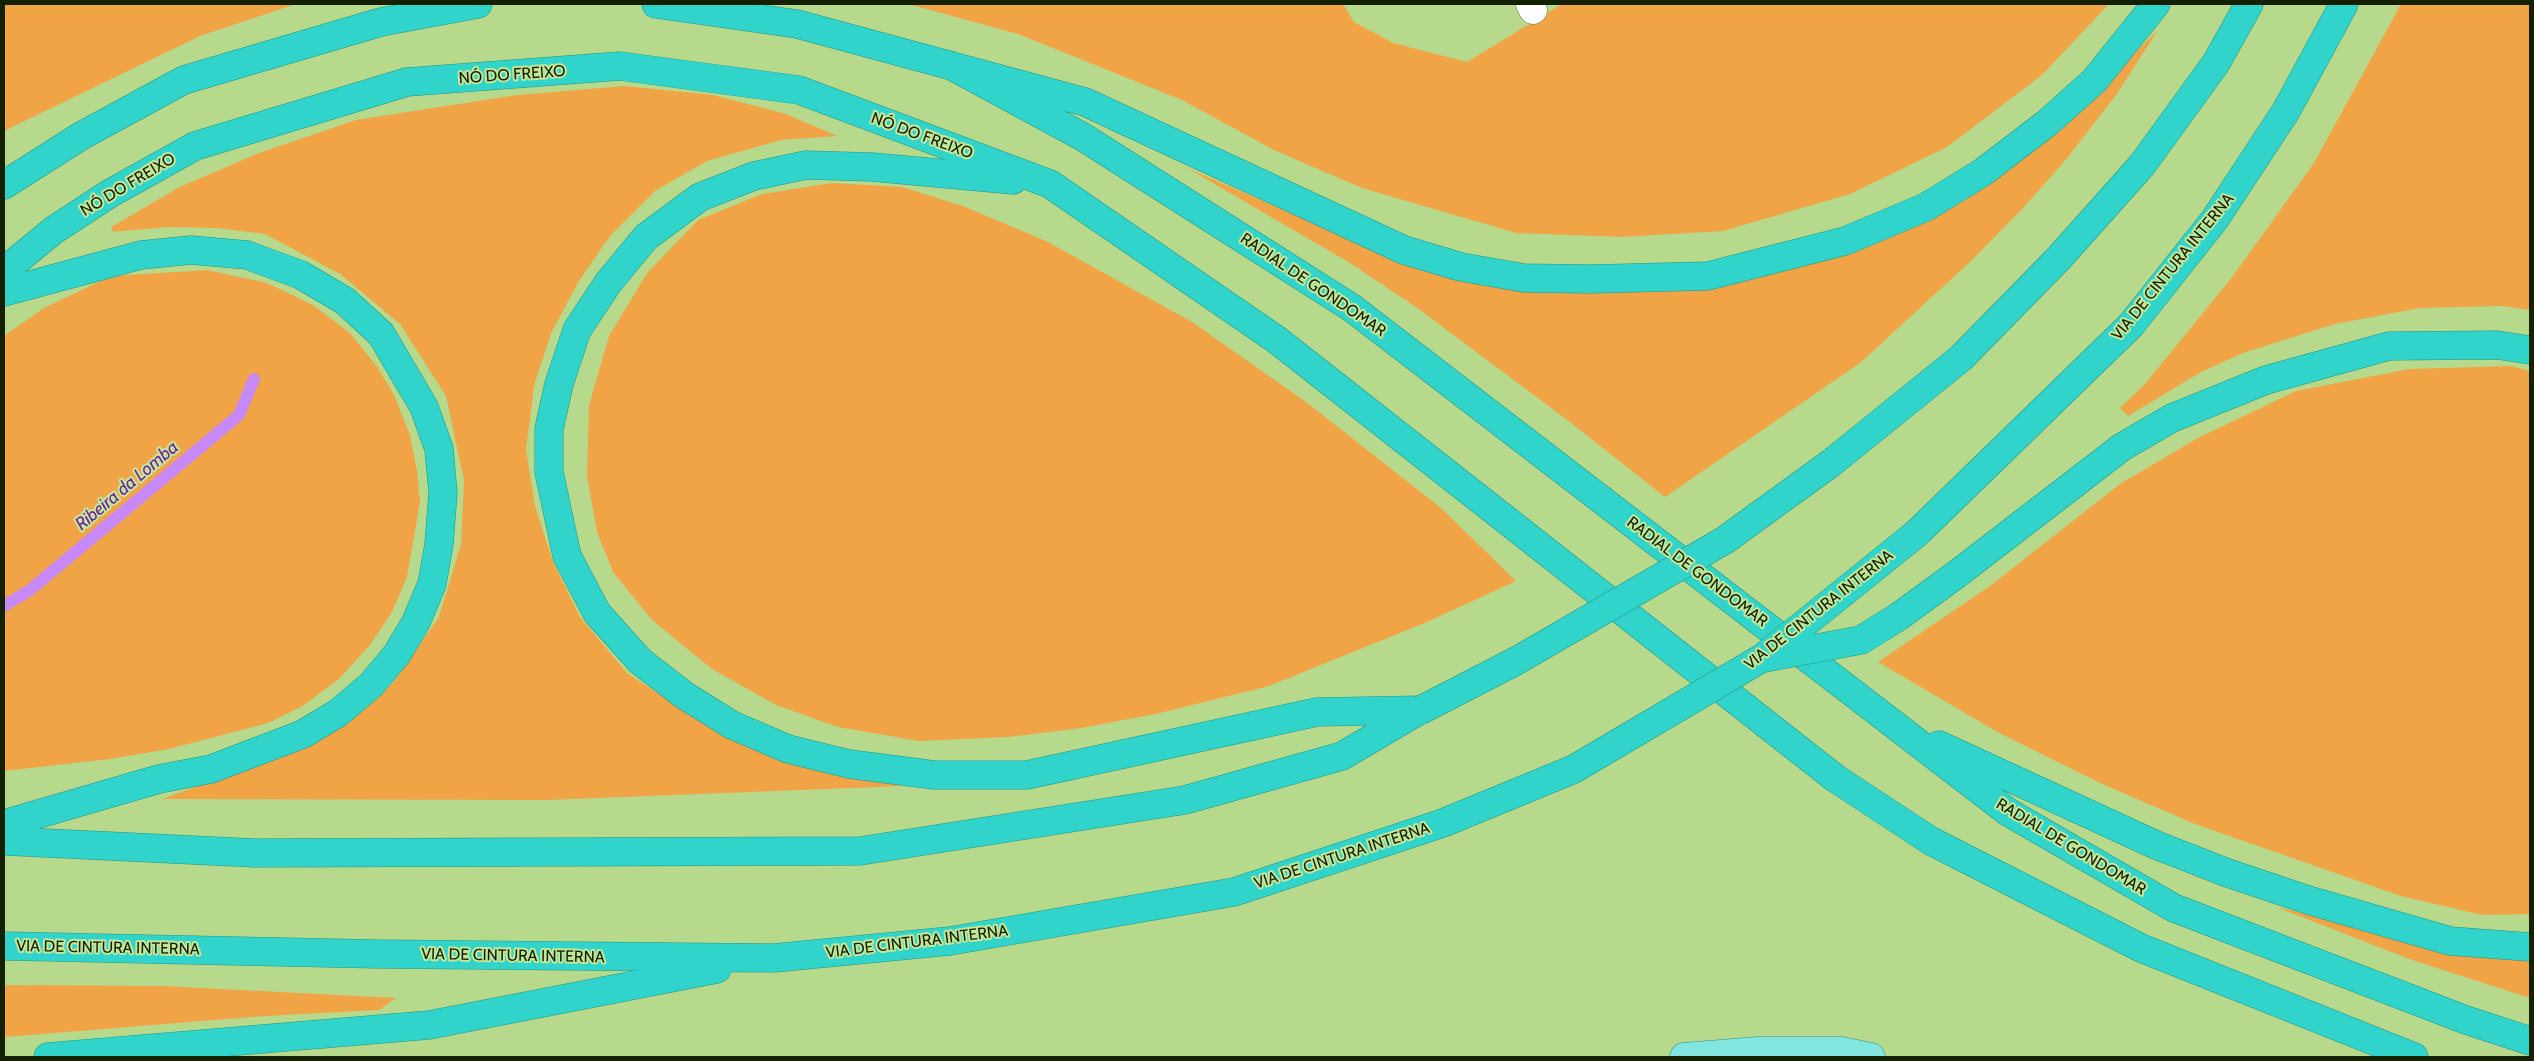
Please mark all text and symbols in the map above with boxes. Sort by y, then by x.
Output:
street label: NÓ DO FREIXO [458,62,566,88]
street label: NÓ DO FREIXO [868,109,976,163]
street label: NÓ DO FREIXO [77,149,179,221]
street label: VIA DE CINTURA INTERNA [2108,190,2238,344]
street label: RADIAL DE GONDOMAR [1237,229,1389,341]
water label: Ribeira da Lomba [71,437,183,535]
street label: RADIAL DE GONDOMAR [1623,513,1771,631]
street label: VIA DE CINTURA INTERNA [1741,546,1897,674]
street label: RADIAL DE GONDOMAR [1993,795,2149,899]
street label: VIA DE CINTURA INTERNA [1252,819,1432,893]
street label: VIA DE CINTURA INTERNA [825,921,1009,963]
street label: VIA DE CINTURA INTERNA [16,937,200,959]
street label: VIA DE CINTURA INTERNA [421,945,605,967]

